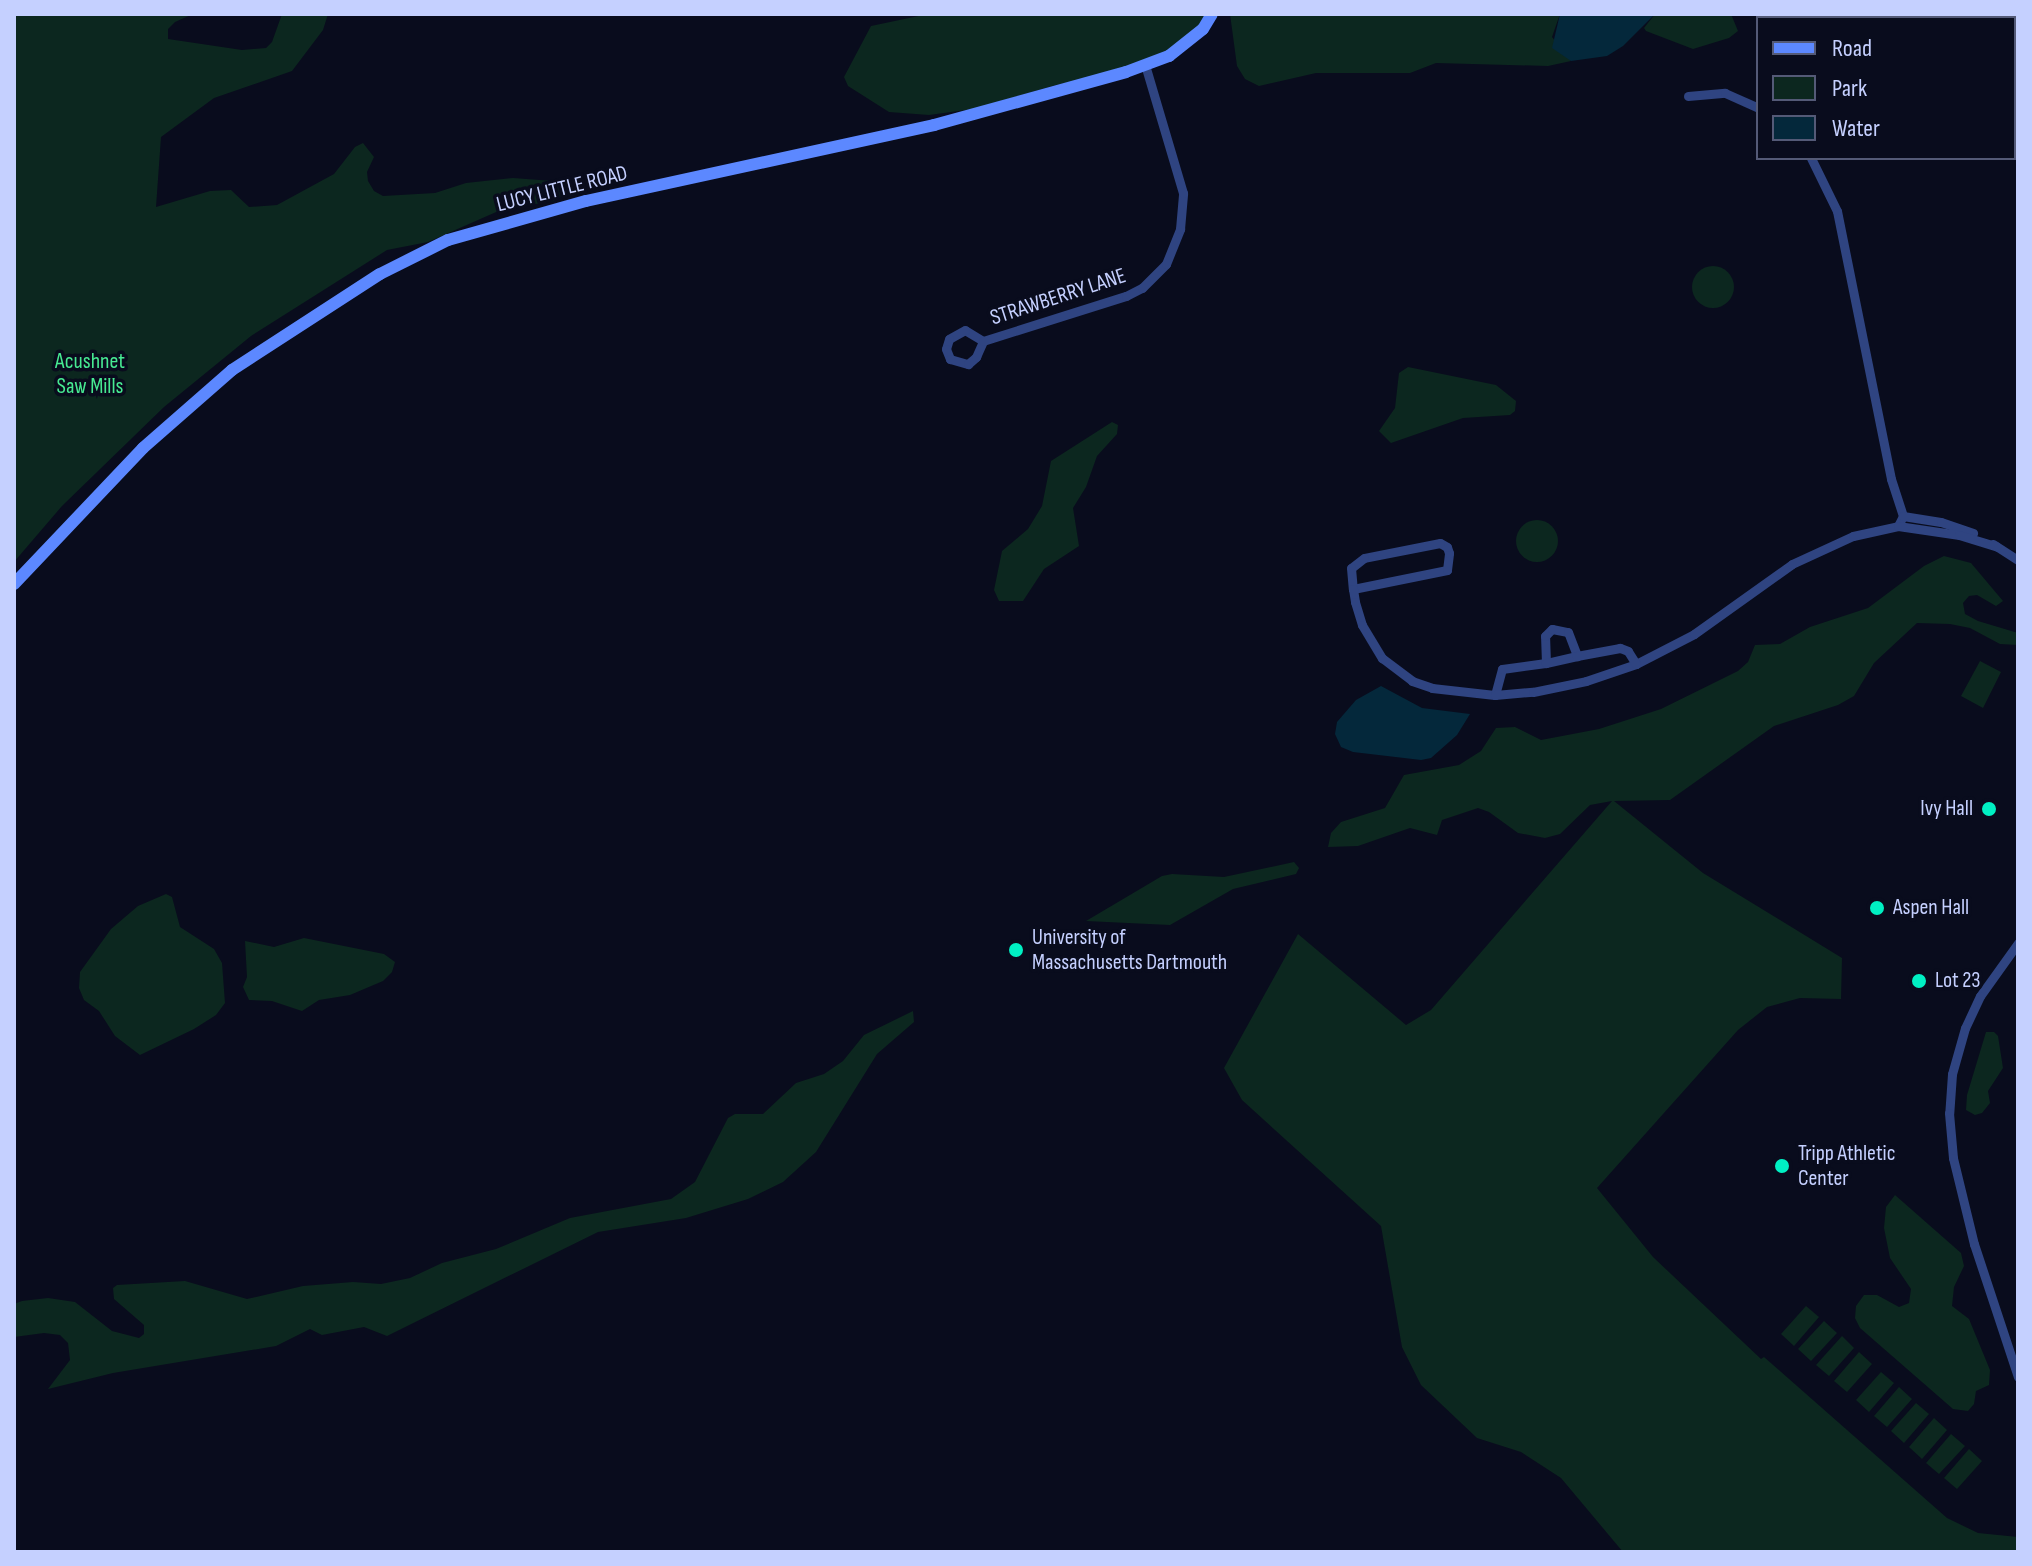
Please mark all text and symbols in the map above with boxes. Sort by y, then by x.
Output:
legend [1756,16,2016,160]
text: Road [1832,34,1872,63]
text: Park [1832,74,1867,103]
text: Water [1832,114,1880,143]
street label: LUCY LITTLE ROAD [494,160,630,218]
street label: STRAWBERRY LANE [987,263,1129,331]
park label: Acushnet Saw Mills [55,348,125,400]
place label: Ivy Hall [1920,796,1973,822]
marker: Ivy Hall [1980,800,1998,818]
place label: Aspen Hall [1893,895,1969,921]
marker: Aspen Hall [1868,899,1886,917]
place label: University of Massachusetts Dartmouth [1032,924,1227,976]
marker: University of Massachusetts Dartmouth [1007,941,1025,959]
place label: Lot 23 [1935,968,1981,994]
marker: Lot 23 [1910,972,1928,990]
place label: Tripp Athletic Center [1798,1140,1895,1192]
marker: Tripp Athletic Center [1773,1157,1791,1175]

